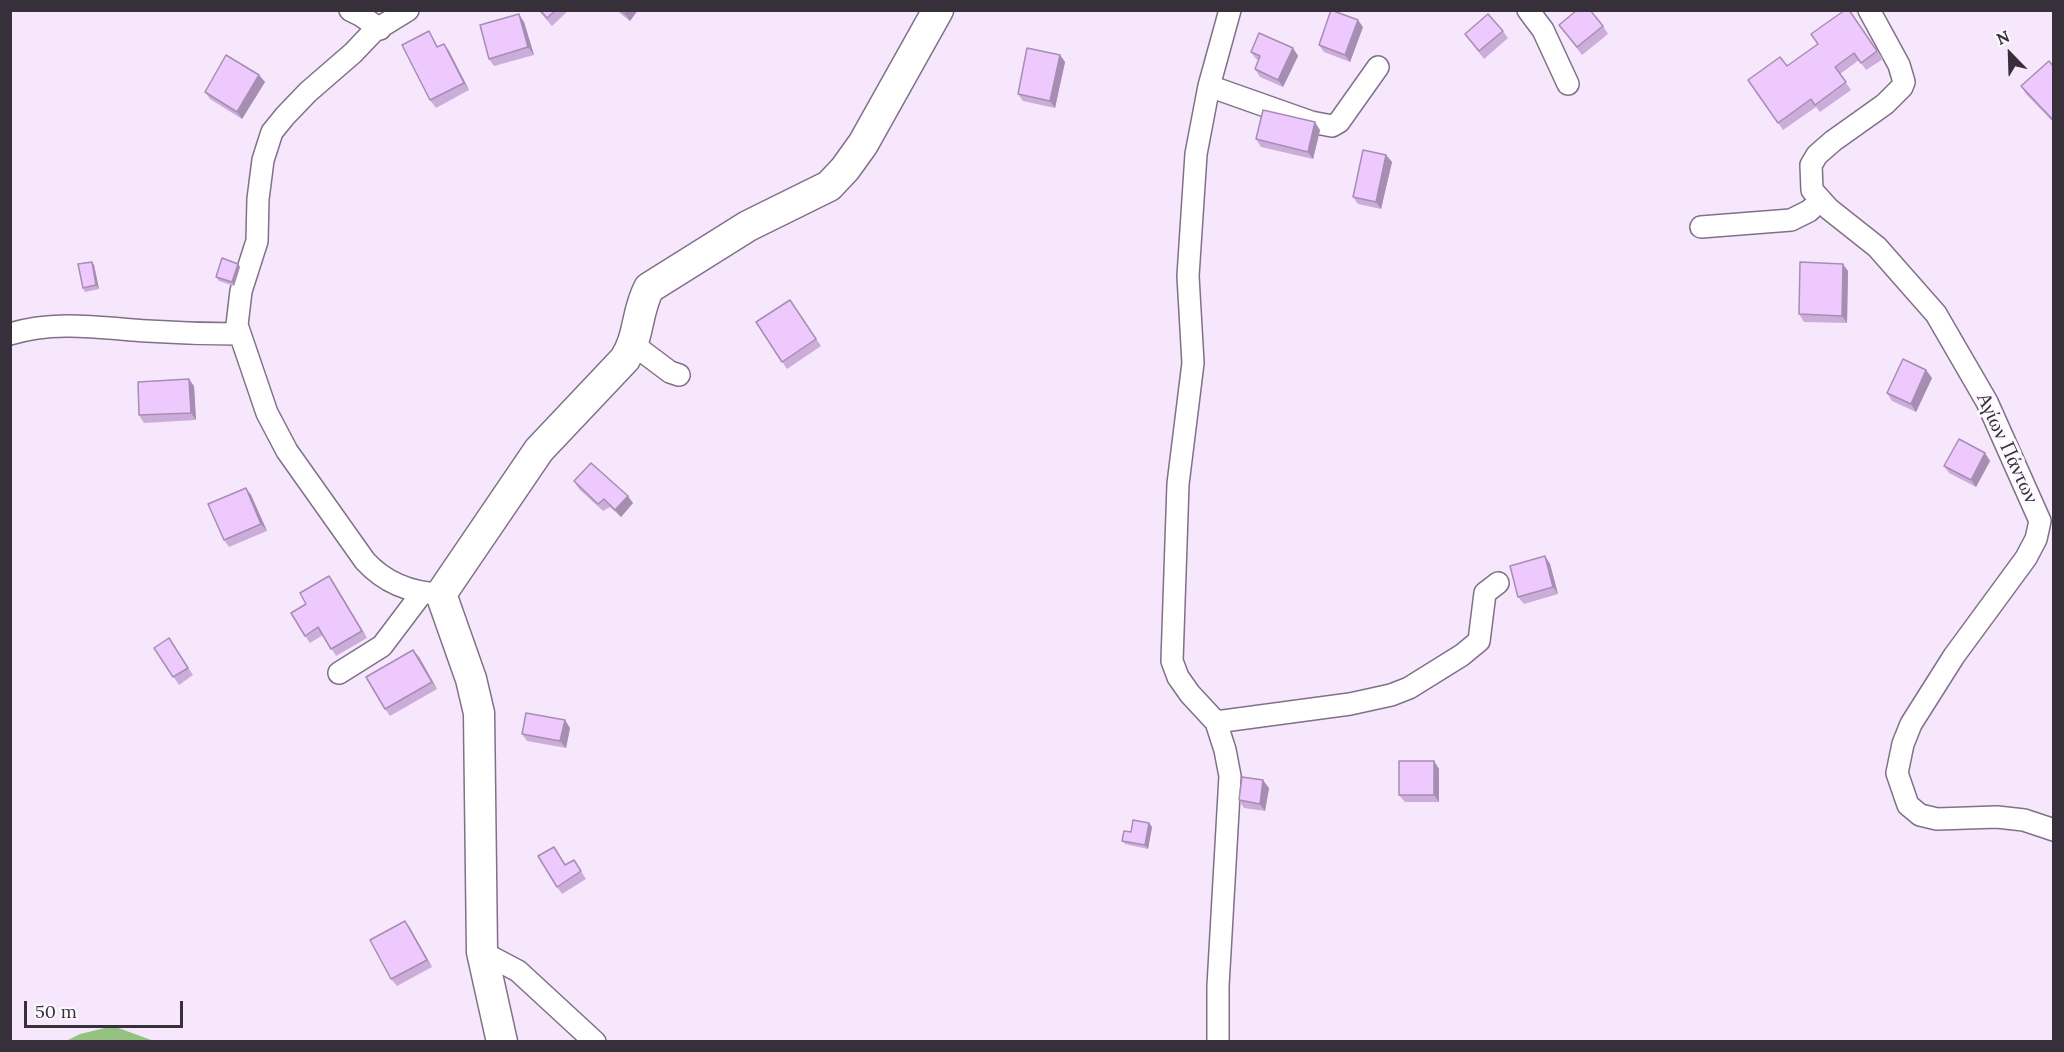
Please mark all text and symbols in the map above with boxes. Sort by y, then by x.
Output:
north arrow [1980,24,2040,84]
text: N [1993,26,2013,49]
street label: Αγίων Πάντων [1971,389,2043,507]
scale bar [27,989,186,1027]
text: 50 m [35,1000,77,1023]

